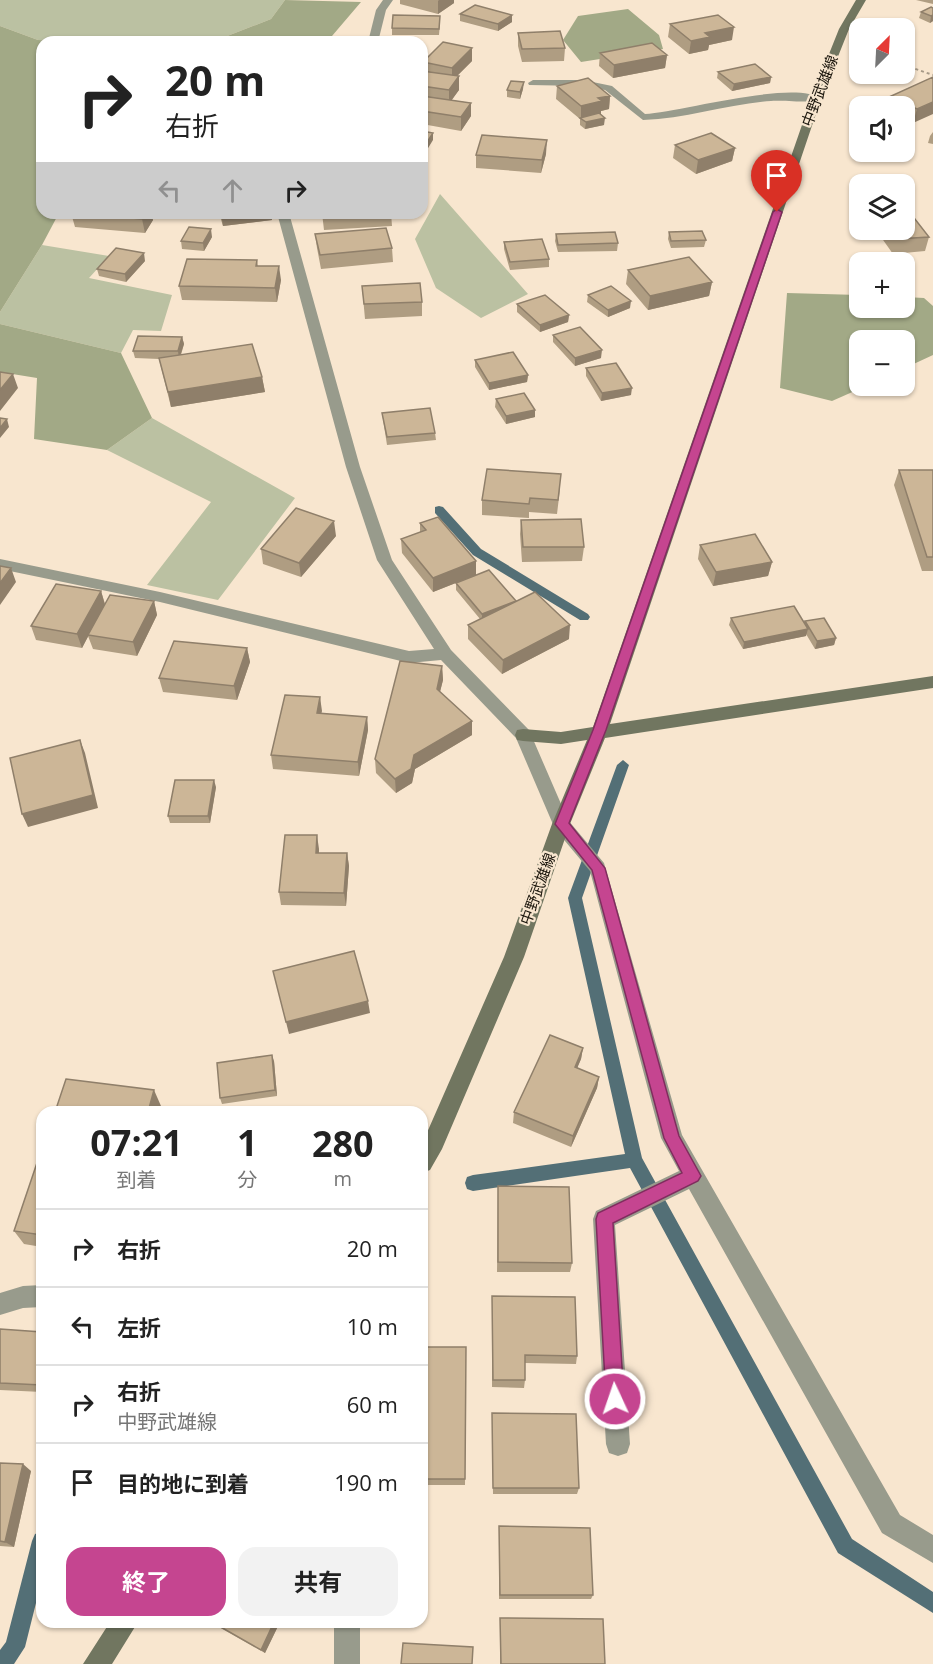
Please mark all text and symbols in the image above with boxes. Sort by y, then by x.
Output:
north arrow [849,18,915,84]
map controls [849,18,915,396]
text: 20 m [165,51,265,108]
street label: 中野武雄線 [796,52,842,129]
icon: right [66,60,144,138]
button: sound [849,96,915,162]
text: 右折 [165,107,219,144]
pin [751,150,802,212]
icon: arrive [760,159,793,192]
icon: left [153,174,186,207]
icon: ahead [216,174,249,207]
icon: right [279,174,312,207]
button: layers [849,174,915,240]
button: + [849,252,915,318]
button: − [849,330,915,396]
street label: 中野武雄線 [515,850,559,927]
text: 07:21 [90,1118,183,1167]
text: 1 [237,1118,258,1167]
text: 280 [312,1119,374,1168]
text: m [334,1165,352,1192]
text: 到着 [117,1166,157,1193]
text: 分 [237,1166,257,1193]
icon: right [66,1232,99,1265]
text: 20 m [347,1233,398,1263]
text: 右折 [117,1234,161,1264]
icon: left [66,1310,99,1343]
text: 10 m [347,1311,398,1341]
text: 左折 [117,1312,161,1342]
position arrow [583,1367,647,1431]
text: 右折 [117,1376,161,1406]
icon: right [66,1388,99,1421]
text: 60 m [347,1389,398,1419]
text: 中野武雄線 [117,1408,217,1435]
icon: arrive [66,1466,99,1499]
text: 190 m [334,1467,398,1497]
text: 目的地に到着 [117,1468,249,1498]
button: 終了 [66,1547,226,1616]
button: 共有 [238,1547,398,1616]

